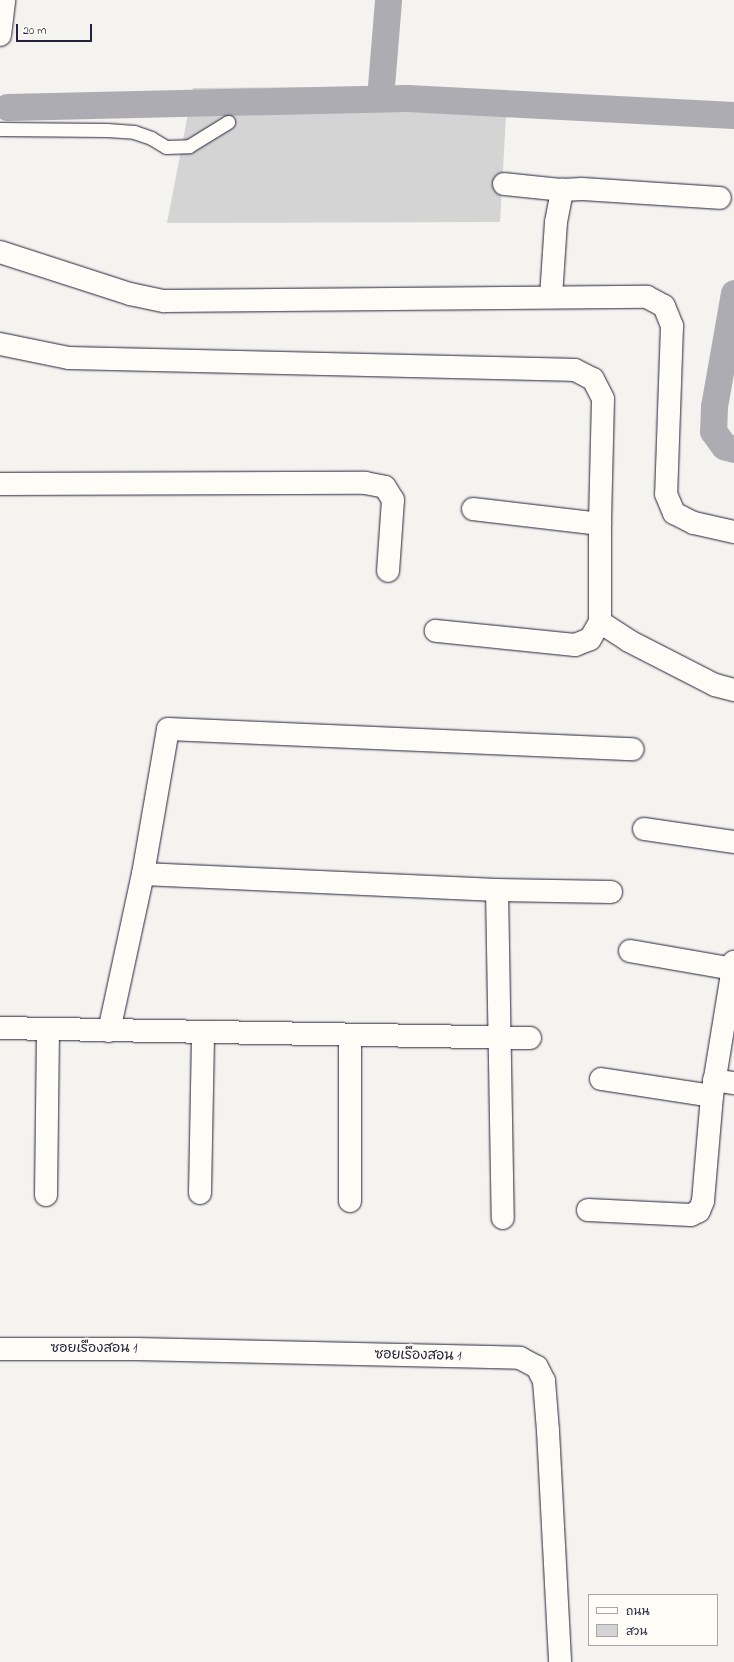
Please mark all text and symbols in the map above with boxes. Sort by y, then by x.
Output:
scale bar [18,16,94,42]
text: 20 m [23,22,46,40]
street label: ซอยเรืองสอน 1 [50,1341,138,1357]
street label: ซอยเรืองสอน 1 [374,1347,462,1365]
legend [588,1594,718,1646]
text: ถนน [626,1603,650,1621]
text: สวน [626,1623,647,1641]

